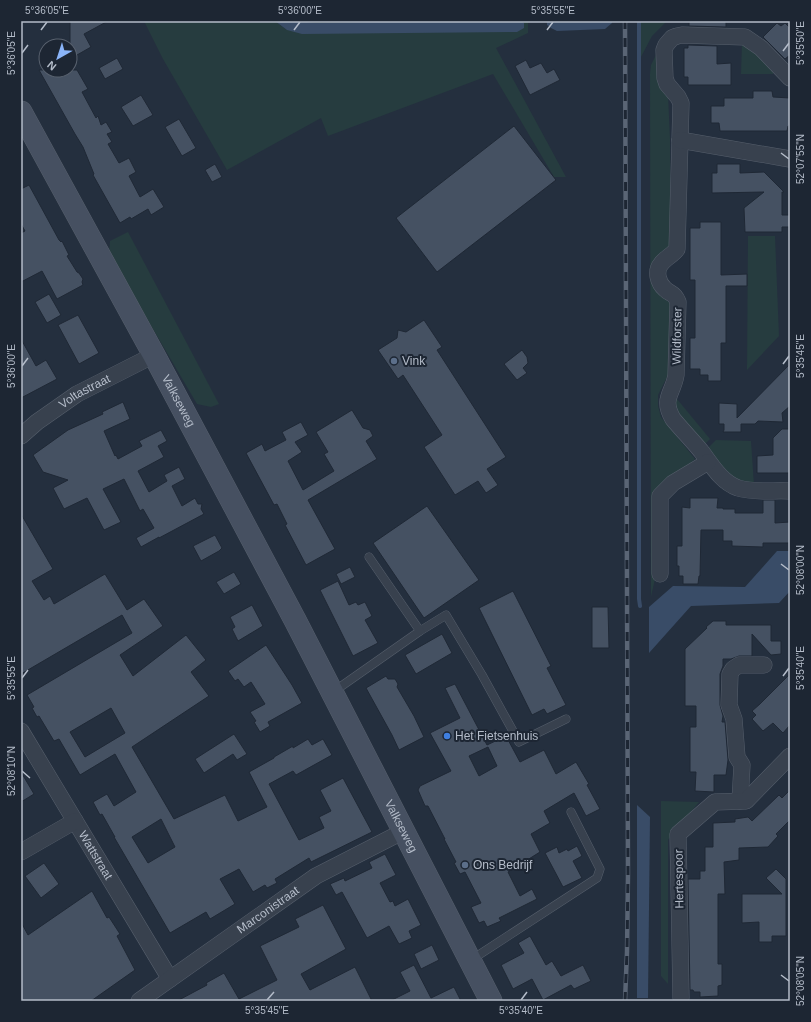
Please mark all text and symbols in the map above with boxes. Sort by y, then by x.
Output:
text: 5°36'05"E [25,5,69,16]
text: 5°36'00"E [278,5,322,16]
text: 5°35'55"E [531,5,575,16]
text: 5°35'50"E [795,21,806,65]
text: 5°36'05"E [6,31,17,75]
north arrow [38,38,78,78]
text: N [45,59,59,73]
text: 52°07'55"N [795,134,806,184]
street label: Wildforster [670,307,684,365]
text: 5°35'45"E [795,334,806,378]
text: 5°36'00"E [6,344,17,388]
place label: Vink [402,354,426,368]
marker: Vink [389,356,399,366]
street label: Voltastraat [56,371,113,411]
street label: Valkseweg [159,372,198,429]
text: 52°08'00"N [795,545,806,595]
text: 5°35'40"E [795,646,806,690]
text: 5°35'55"E [6,656,17,700]
place label: Het Fietsenhuis [455,729,538,743]
marker: Het Fietsenhuis [442,731,452,741]
text: 52°08'10"N [6,746,17,796]
street label: Valkseweg [382,797,420,855]
street label: Wattstraat [76,828,116,883]
street label: Hertespoor [671,849,687,909]
place label: Ons Bedrijf [473,858,533,872]
marker: Ons Bedrijf [460,860,470,870]
street label: Marconistraat [234,883,302,937]
text: 52°08'05"N [795,956,806,1006]
text: 5°35'45"E [245,1005,289,1016]
text: 5°35'40"E [499,1005,543,1016]

